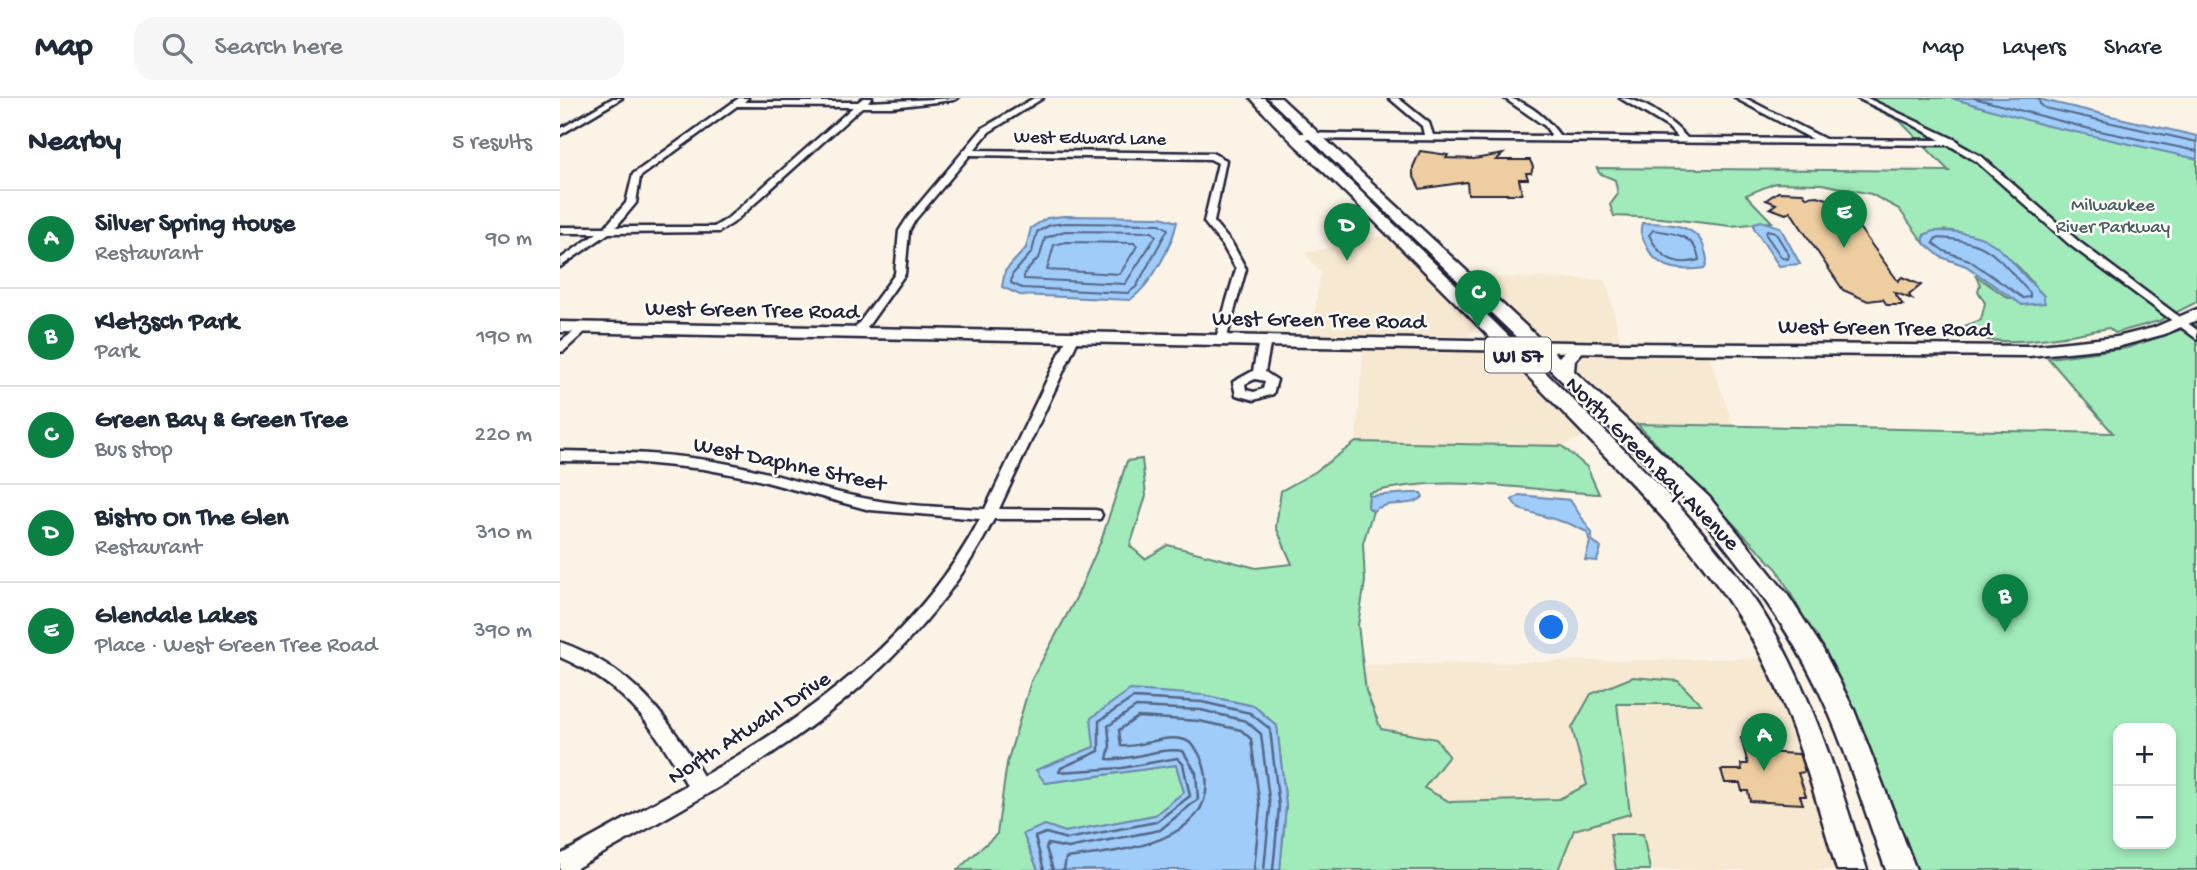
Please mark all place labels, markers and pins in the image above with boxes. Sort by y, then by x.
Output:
pin: E [1821,190,1867,248]
pin: D [1324,203,1370,261]
pin: C [1455,270,1501,328]
pin: B [1982,574,2028,632]
pin: A [1741,713,1787,771]

